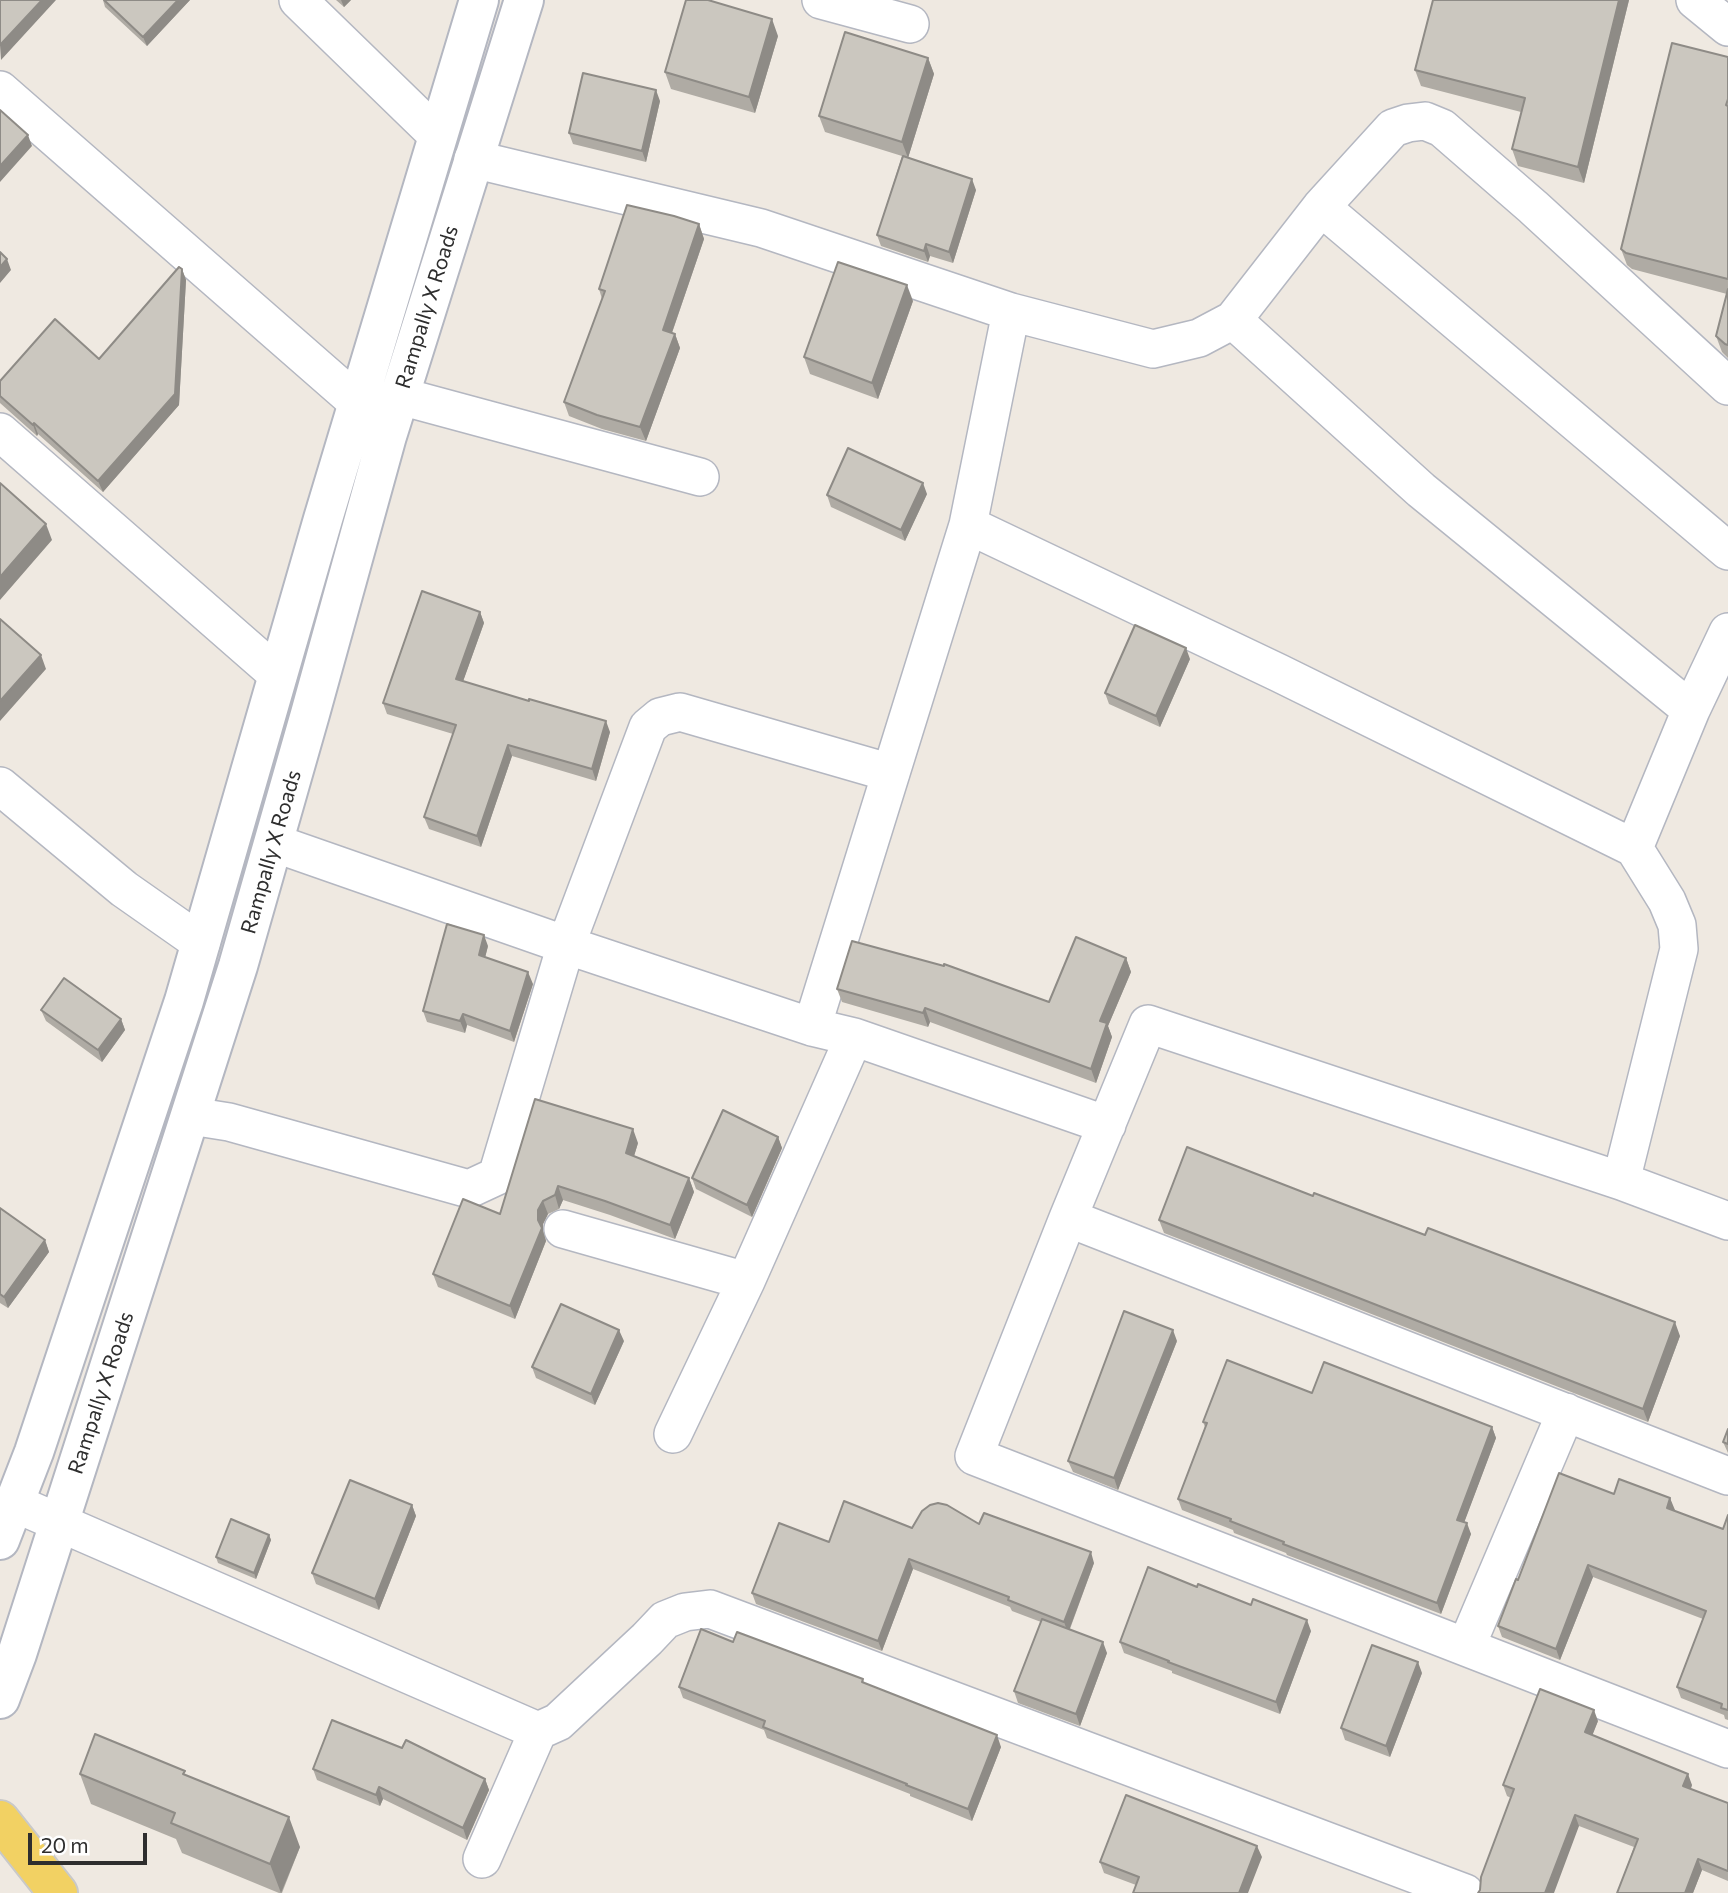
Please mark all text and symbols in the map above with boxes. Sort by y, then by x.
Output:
street label: Rampally X Roads [390,222,464,392]
street label: Rampally X Roads [236,767,306,937]
street label: Rampally X Roads [63,1309,139,1477]
scale bar [32,1820,150,1864]
text: 20 m [41,1832,89,1857]

